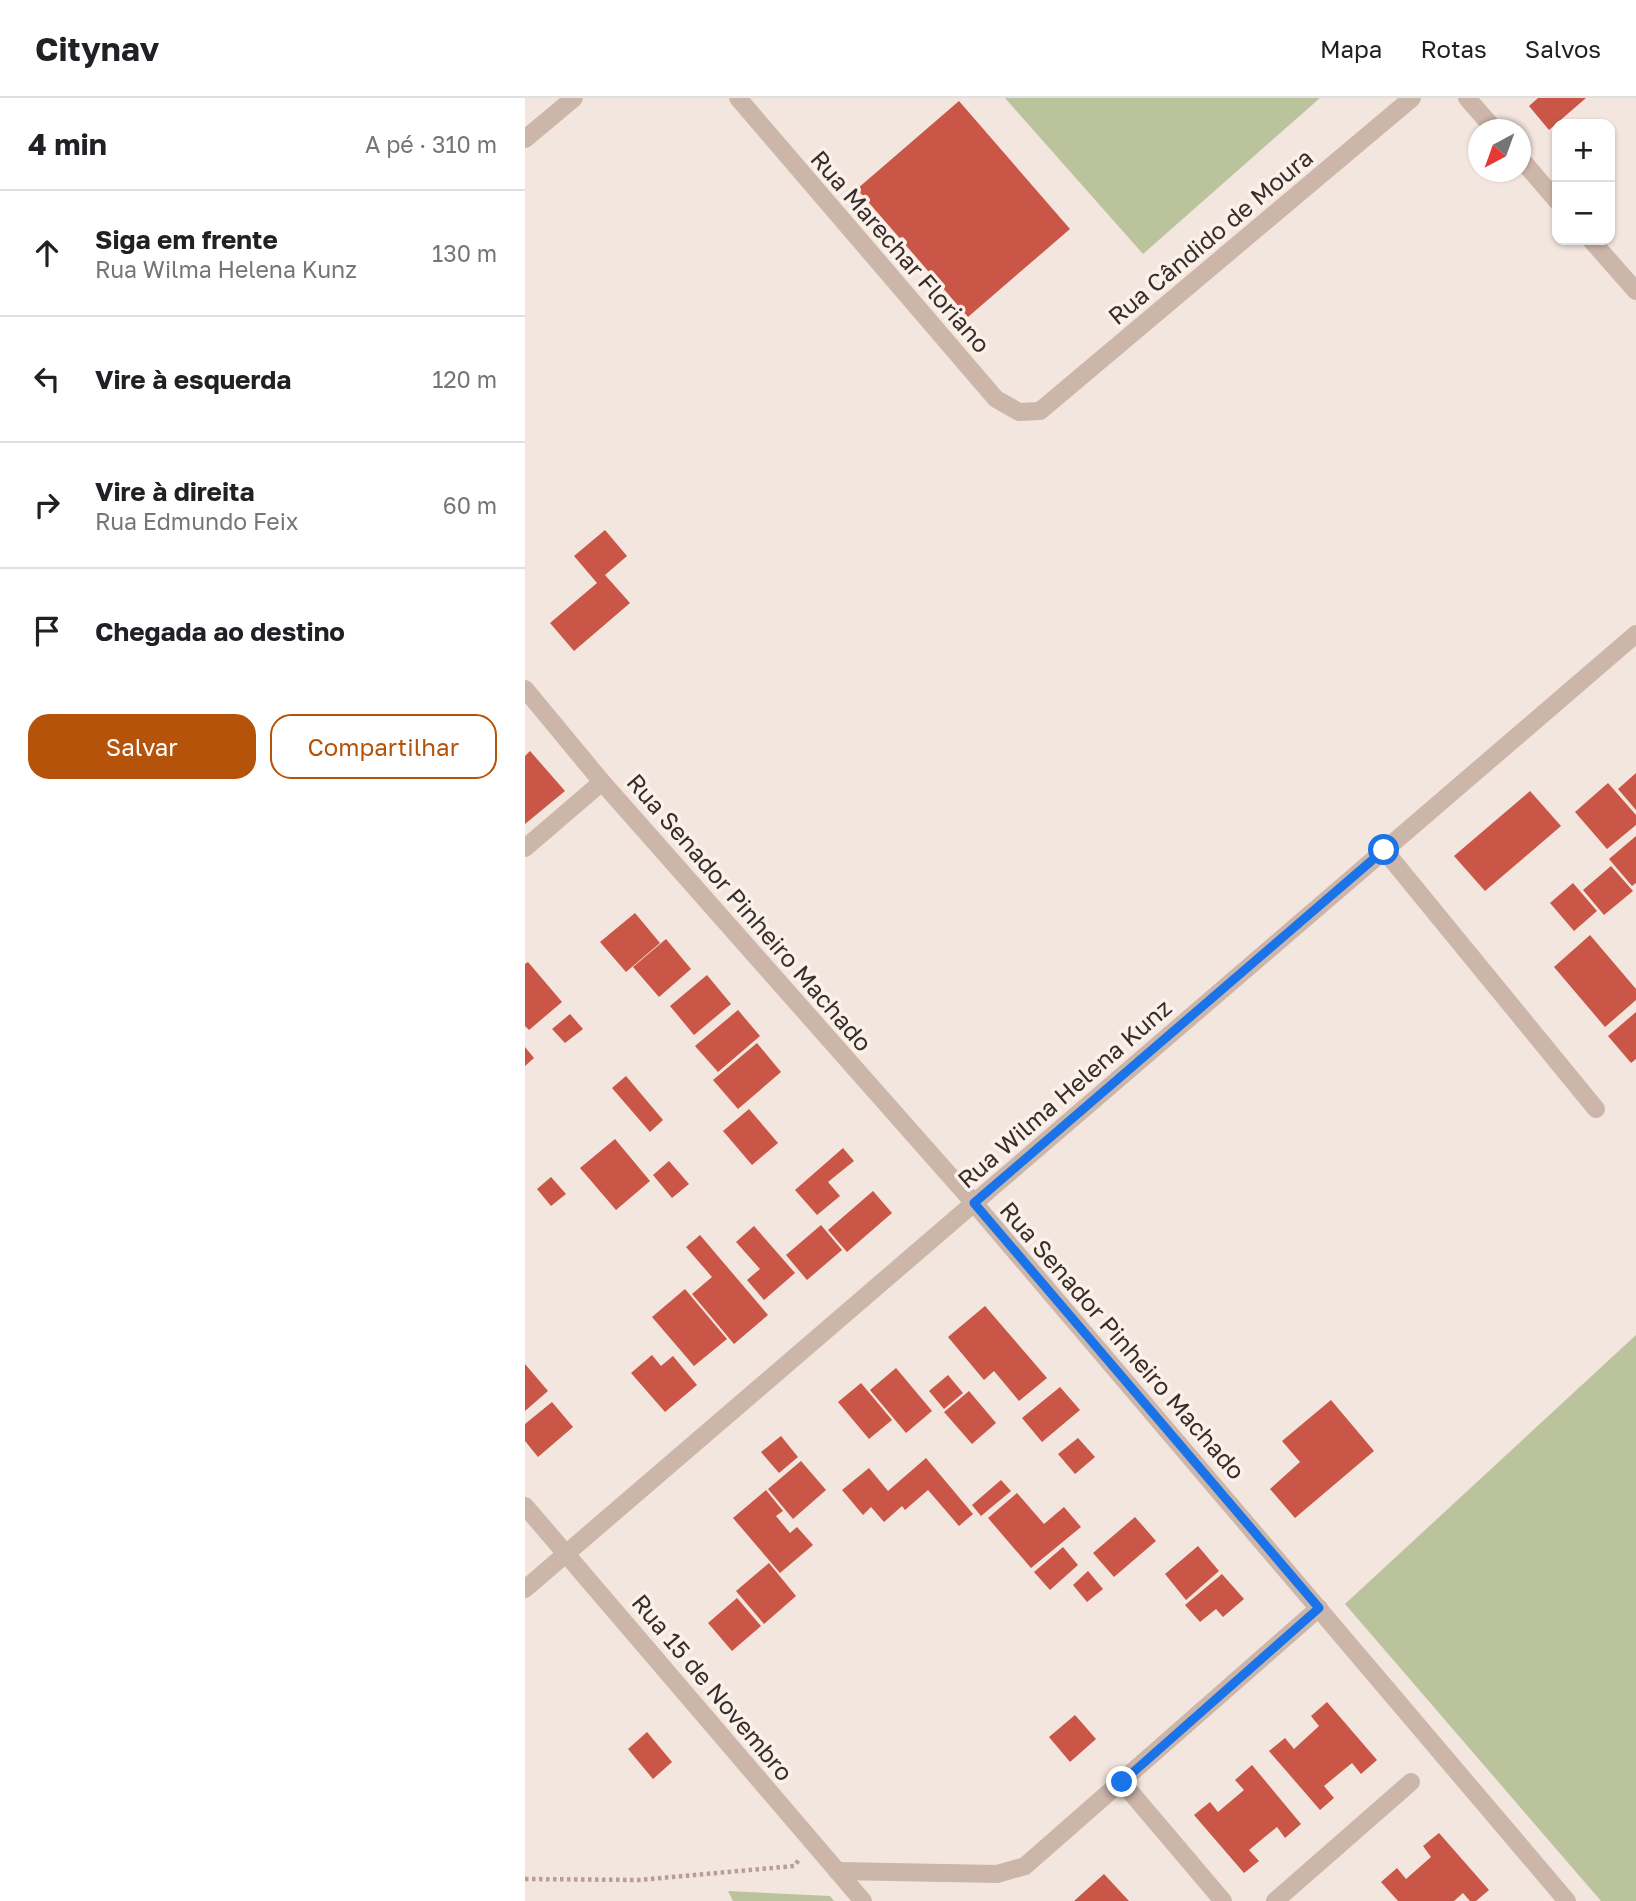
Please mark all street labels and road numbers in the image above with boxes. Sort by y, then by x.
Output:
street label: Rua Cândido de Moura [1102,142,1318,330]
street label: Rua Marechar Floriano [805,144,997,358]
street label: Rua Senador Pinheiro Machado [622,767,878,1057]
street label: Rua Wilma Helena Kunz [951,992,1177,1194]
street label: Rua Senador Pinheiro Machado [995,1195,1251,1485]
street label: Rua 15 de Novembro [626,1588,800,1786]

